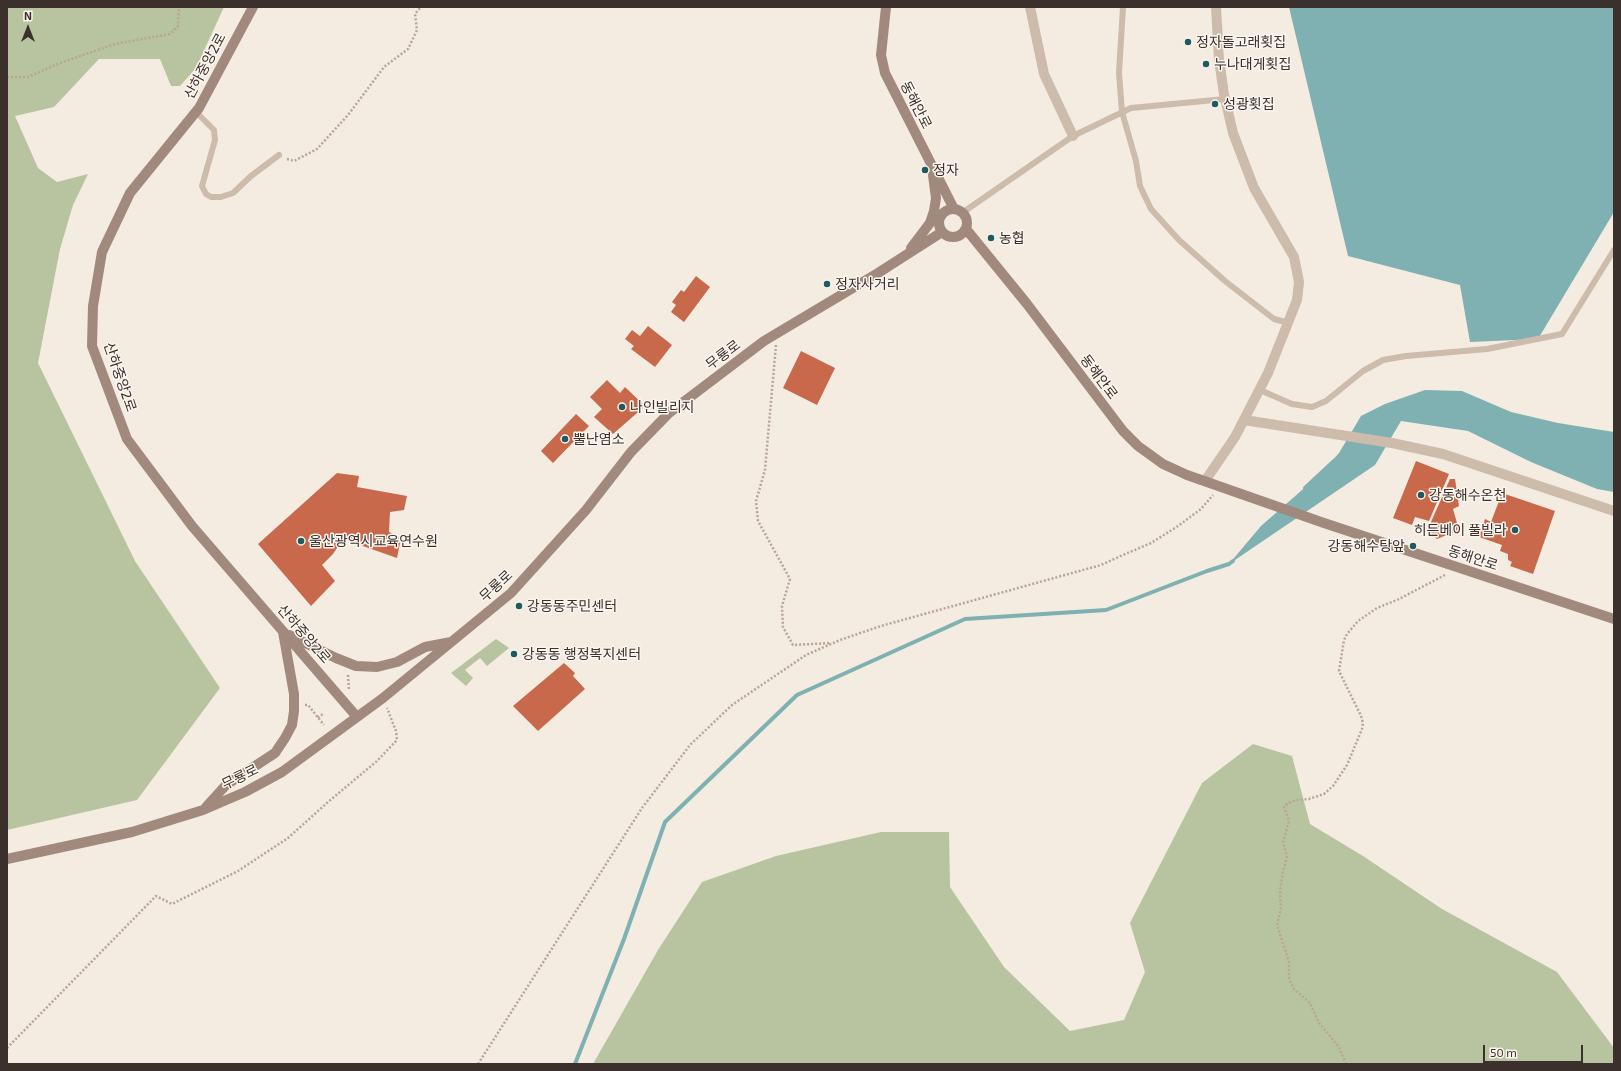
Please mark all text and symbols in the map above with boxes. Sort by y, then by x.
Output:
north arrow [8,8,48,48]
text: N [24,9,32,22]
street label: 산하중앙2로 [181,30,229,102]
place label: 정자돌고래횟집 [1196,34,1286,50]
marker: 정자돌고래횟집 [1183,37,1193,47]
place label: 누나대게횟집 [1214,56,1291,72]
marker: 누나대게횟집 [1201,59,1211,69]
street label: 동해안로 [897,78,935,132]
place label: 성광횟집 [1223,96,1275,112]
marker: 성광횟집 [1210,99,1220,109]
place label: 정자 [933,162,959,178]
marker: 정자 [920,165,930,175]
place label: 농협 [999,230,1025,246]
marker: 농협 [986,233,996,243]
place label: 정자사거리 [835,276,899,292]
marker: 정자사거리 [822,279,832,289]
street label: 무룡로 [703,337,743,373]
street label: 산하중앙2로 [100,340,140,414]
street label: 동해안로 [1077,351,1121,403]
place label: 나인빌리지 [630,399,694,415]
marker: 나인빌리지 [617,402,627,412]
place label: 뿔난염소 [573,431,625,447]
marker: 뿔난염소 [560,434,570,444]
place label: 강동해수온천 [1429,487,1506,503]
marker: 강동해수온천 [1416,490,1426,500]
place label: 히든베이 풀빌라 [1414,522,1507,538]
marker: 히든베이 풀빌라 [1510,525,1520,535]
place label: 울산광역시교육연수원 [309,533,438,549]
marker: 울산광역시교육연수원 [296,536,306,546]
place label: 강동해수탕앞 [1328,538,1405,554]
marker: 강동해수탕앞 [1408,541,1418,551]
street label: 동해안로 [1446,542,1500,574]
street label: 무룡로 [476,567,516,605]
place label: 강동동주민센터 [527,598,617,614]
street label: 산하중앙2로 [274,601,334,667]
marker: 강동동주민센터 [514,601,524,611]
place label: 강동동 행정복지센터 [522,646,641,662]
marker: 강동동 행정복지센터 [509,649,519,659]
street label: 무룡로 [219,761,261,793]
scale bar [1485,1037,1585,1063]
text: 50 m [1490,1045,1517,1059]

